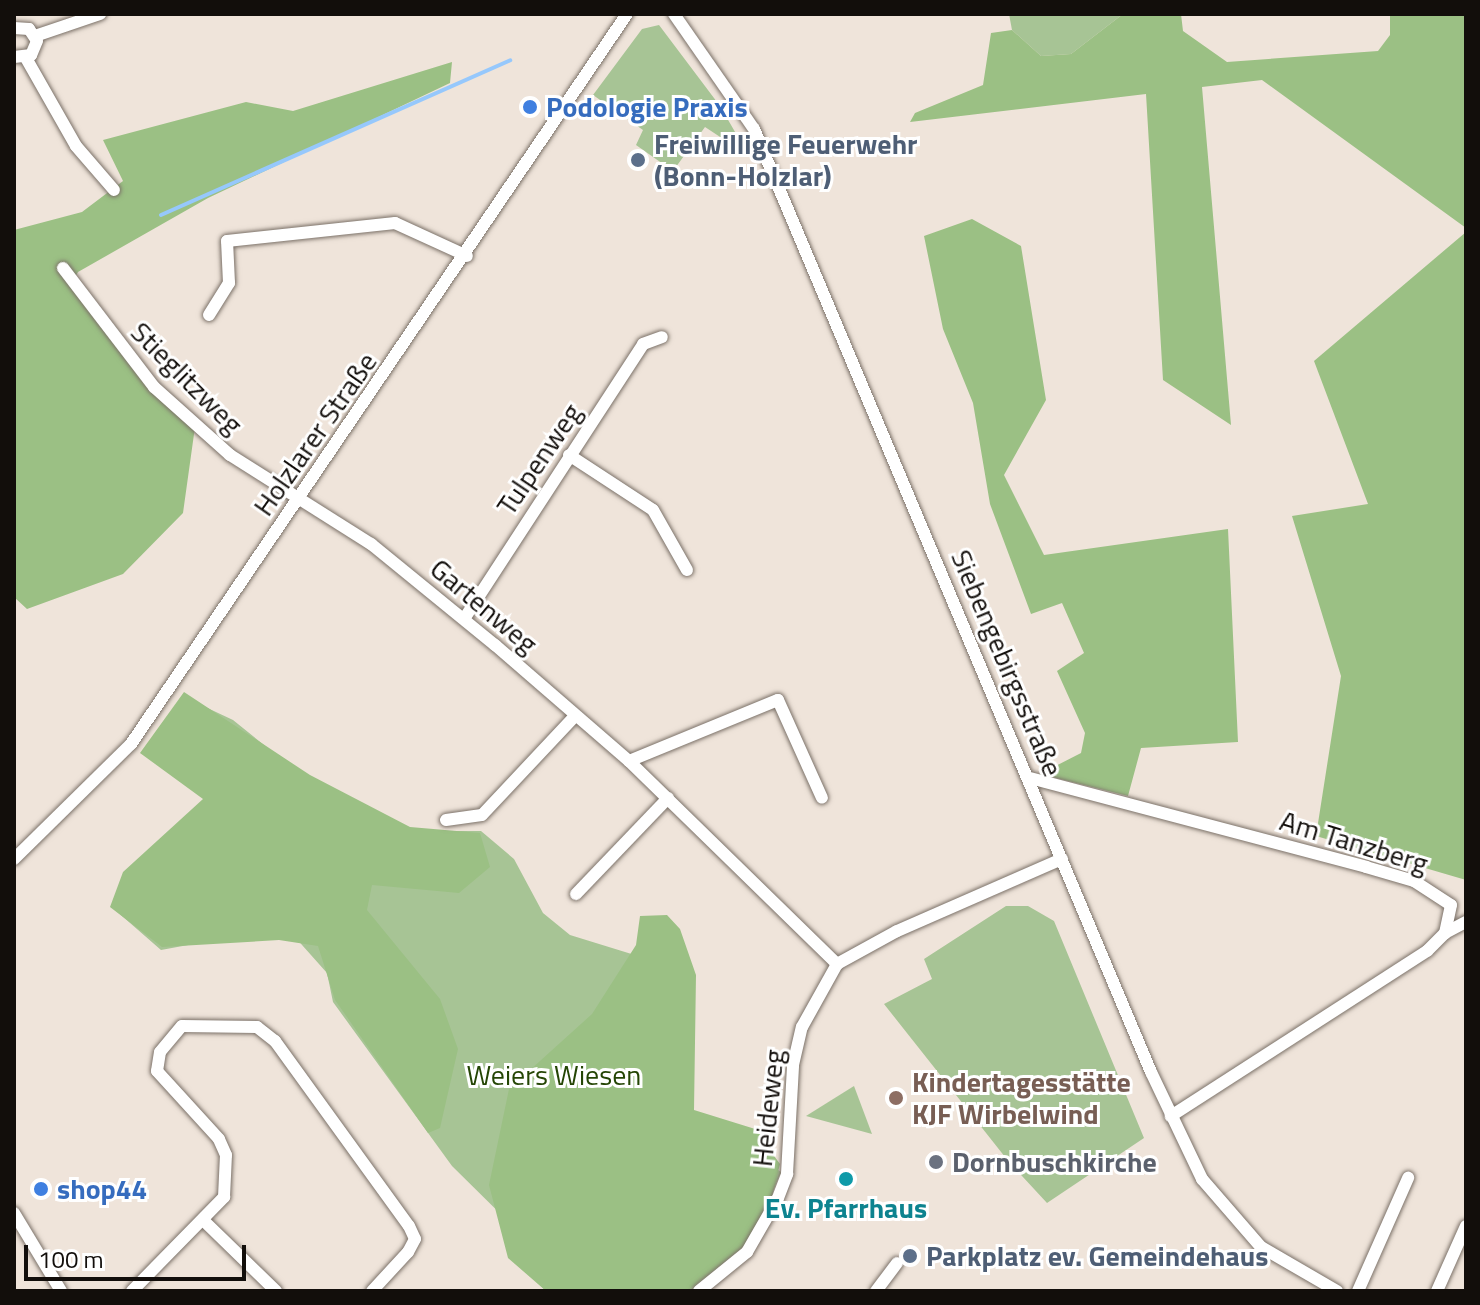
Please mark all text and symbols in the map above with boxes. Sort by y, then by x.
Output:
place label: Podologie Praxis [546,90,748,124]
marker: Podologie Praxis [521,98,539,116]
place label: Freiwillige Feuerwehr (Bonn-Holzlar) [654,127,918,193]
marker: Freiwillige Feuerwehr (Bonn-Holzlar) [629,151,647,169]
street label: Stieglitzweg [124,315,250,441]
street label: Holzlarer Straße [246,346,384,522]
street label: Tulpenweg [490,397,588,521]
street label: Siebengebirgsstraße [944,545,1070,781]
street label: Gartenweg [424,551,544,661]
street label: Am Tanzberg [1276,804,1432,880]
street label: Heideweg [745,1048,791,1168]
park label: Weiers Wiesen [467,1058,641,1092]
place label: Kindertagesstätte KJF Wirbelwind [912,1065,1131,1131]
marker: Kindertagesstätte KJF Wirbelwind [887,1089,905,1107]
place label: Dornbuschkirche [952,1145,1157,1179]
marker: Dornbuschkirche [927,1153,945,1171]
marker: Ev. Pfarrhaus [837,1170,855,1188]
place label: shop44 [57,1172,147,1206]
marker: shop44 [32,1180,50,1198]
place label: Ev. Pfarrhaus [765,1191,927,1225]
scale bar [28,1229,250,1279]
place label: Parkplatz ev. Gemeindehaus [926,1239,1268,1273]
text: 100 m [38,1241,104,1277]
marker: Parkplatz ev. Gemeindehaus [901,1247,919,1265]

